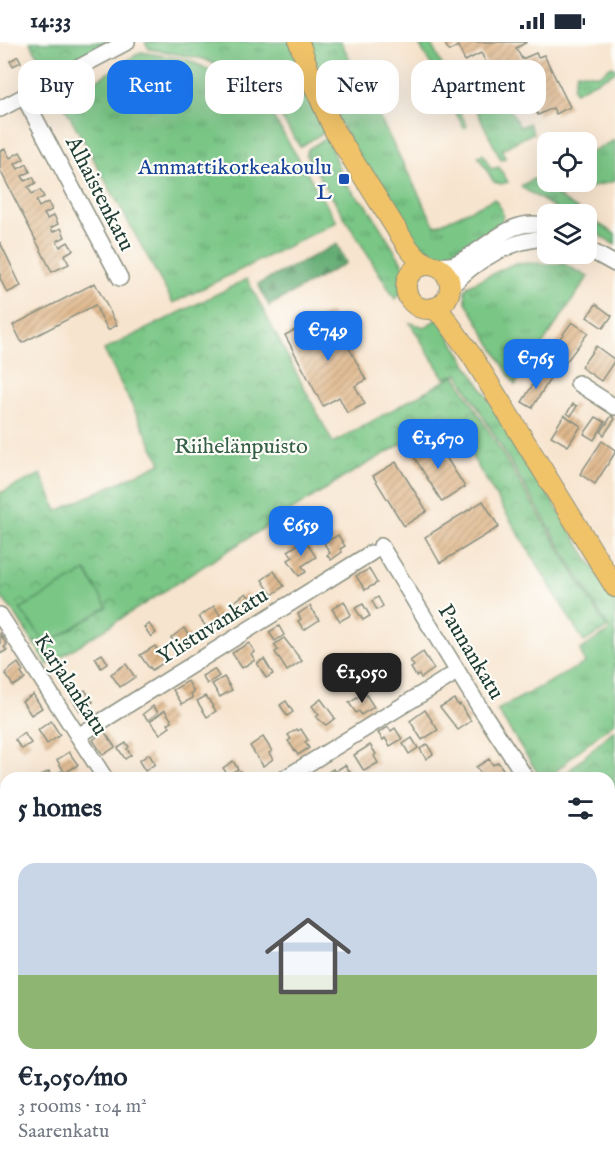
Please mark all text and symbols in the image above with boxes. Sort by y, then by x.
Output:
text: 14:33 [30,7,71,35]
chip: Buy [18,60,95,114]
chip: Rent [107,60,193,114]
chip: Filters [205,60,304,114]
chip: New [316,60,399,114]
chip: Apartment [411,60,546,114]
street label: Alhaistenkatu [58,131,140,256]
map controls [537,132,597,264]
button: locate [537,132,597,192]
place label: Ammattikorkeakoulu L [137,154,332,207]
marker: Ammattikorkeakoulu L [337,172,351,186]
button: layers [537,204,597,264]
pin: €749 [292,311,364,362]
text: €749 [308,318,348,343]
pin: €765 [500,339,572,390]
text: €765 [518,346,554,371]
pin: €1,670 [389,419,487,470]
text: €1,670 [412,426,464,451]
park label: Riihelänpuisto [174,433,308,461]
pin: €659 [265,506,337,557]
text: €659 [283,513,319,538]
street label: Ylistuvankatu [152,582,274,672]
street label: Paunankatu [431,599,510,705]
street label: Karjalankatu [27,629,114,741]
pin: €1,050 [313,653,411,704]
text: €1,050 [336,660,388,685]
text: 5 homes [18,792,102,825]
icon: filters [564,792,597,825]
icon: home [254,902,362,1010]
text: €1,050/mo [18,1061,128,1094]
text: 3 rooms · 104 m² [18,1094,147,1119]
text: Saarenkatu [18,1119,109,1144]

